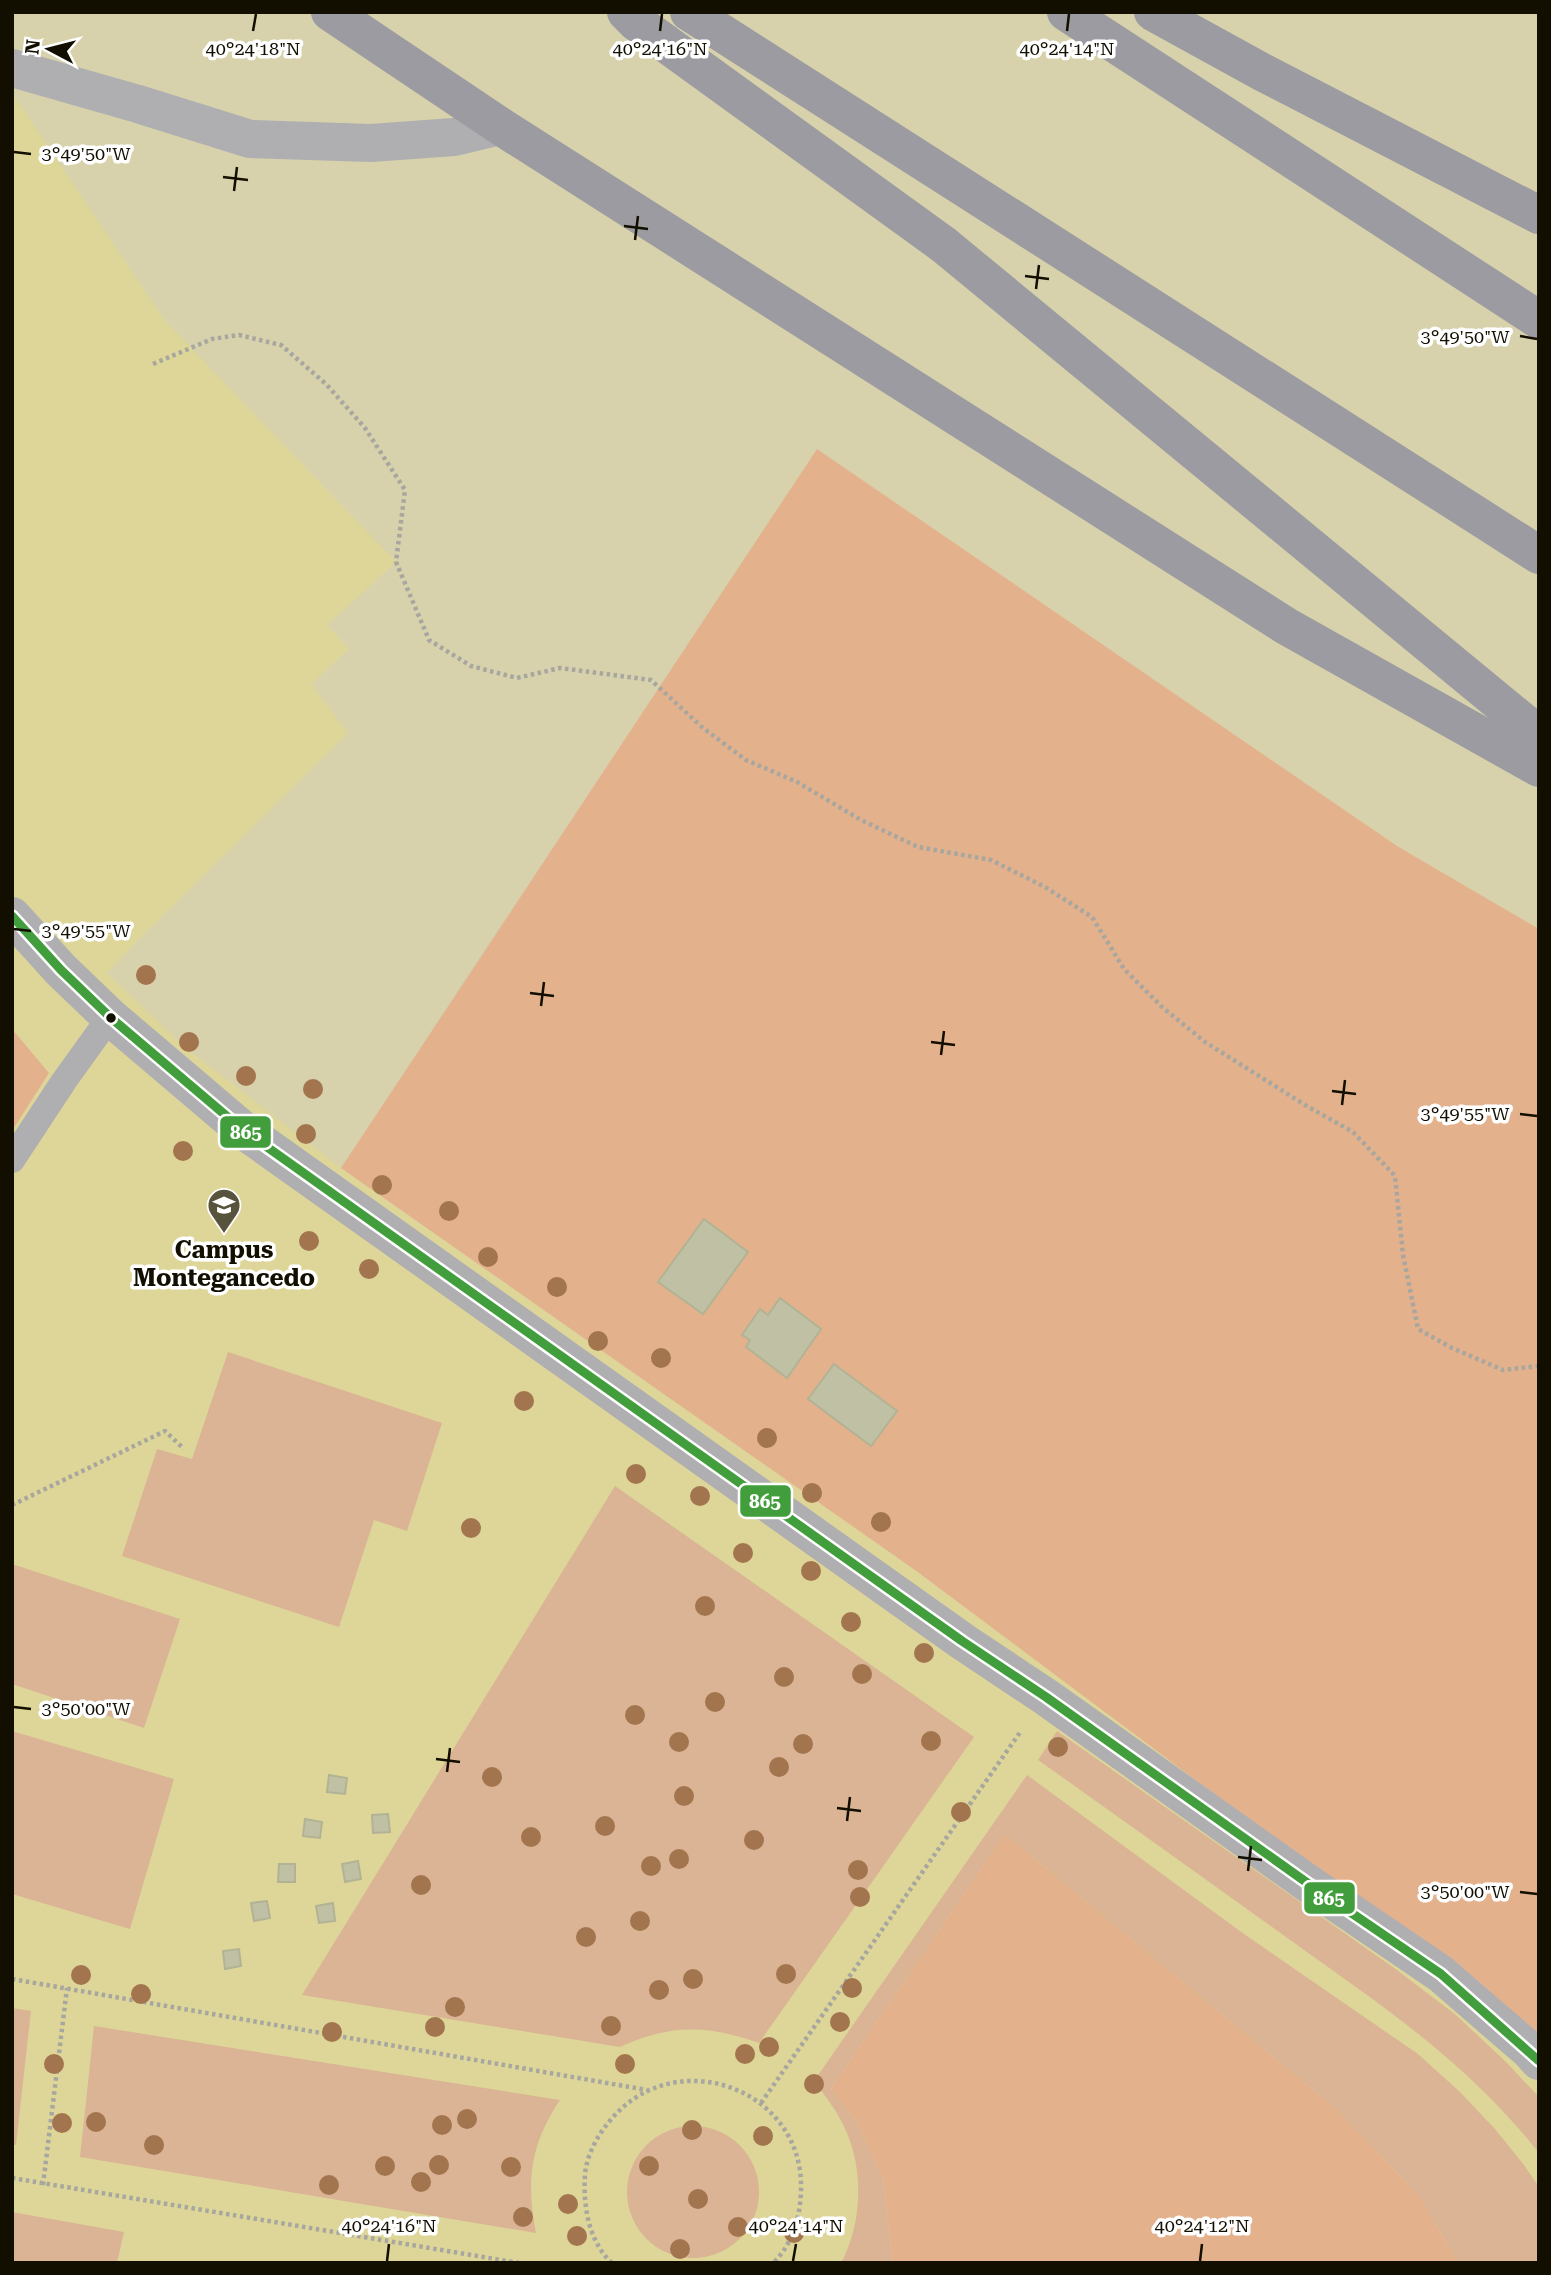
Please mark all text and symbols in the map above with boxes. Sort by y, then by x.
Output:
north arrow [14,14,84,84]
text: N [20,38,45,56]
text: 40°24'18"N [206,38,300,59]
text: 40°24'16"N [613,38,707,59]
text: 40°24'14"N [1020,38,1114,59]
text: 3°49'50"W [42,143,131,164]
text: 3°49'50"W [1421,326,1510,347]
text: 3°49'55"W [42,920,131,941]
unlabelled marker [104,1011,118,1025]
text: 3°49'55"W [1421,1103,1510,1124]
line badge: 865 [219,1115,272,1149]
text: 865 [230,1121,262,1144]
school or university icon: Campus Montegancedo [205,1186,243,1235]
place label: Campus Montegancedo [133,1236,315,1292]
line badge: 865 [739,1484,792,1518]
text: 865 [749,1490,781,1513]
text: 3°50'00"W [42,1698,131,1719]
line badge: 865 [1303,1881,1356,1915]
text: 3°50'00"W [1421,1881,1510,1902]
text: 865 [1313,1887,1345,1910]
text: 40°24'16"N [342,2215,436,2236]
text: 40°24'14"N [749,2215,843,2236]
text: 40°24'12"N [1155,2215,1249,2236]

